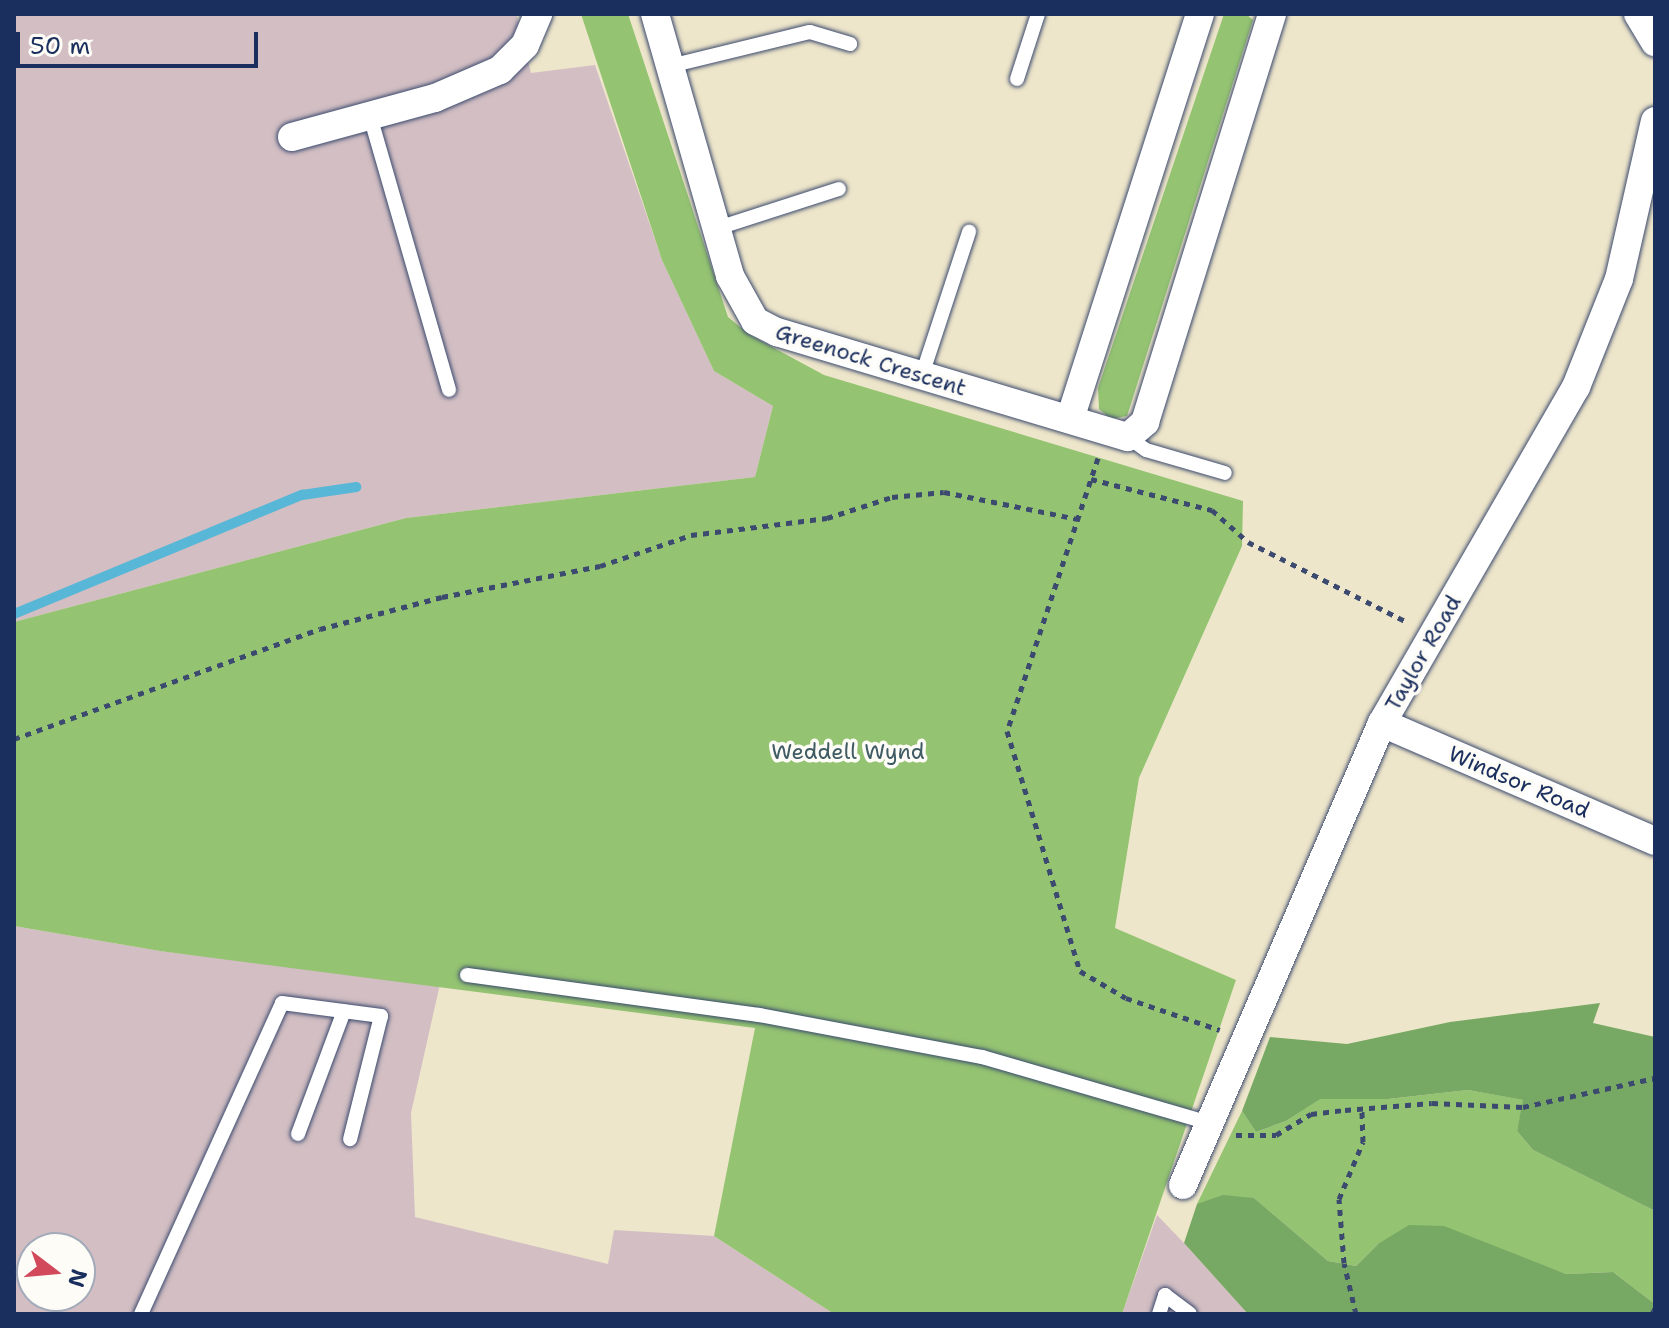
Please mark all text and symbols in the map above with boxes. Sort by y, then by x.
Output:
scale bar [20,16,262,66]
text: 50 m [30,30,90,62]
street label: Greenock Crescent [772,318,970,402]
street label: Taylor Road [1379,590,1467,716]
park label: Weddell Wynd [771,739,925,765]
street label: Windsor Road [1444,740,1594,824]
north arrow [16,1232,96,1312]
text: N [61,1266,94,1291]

